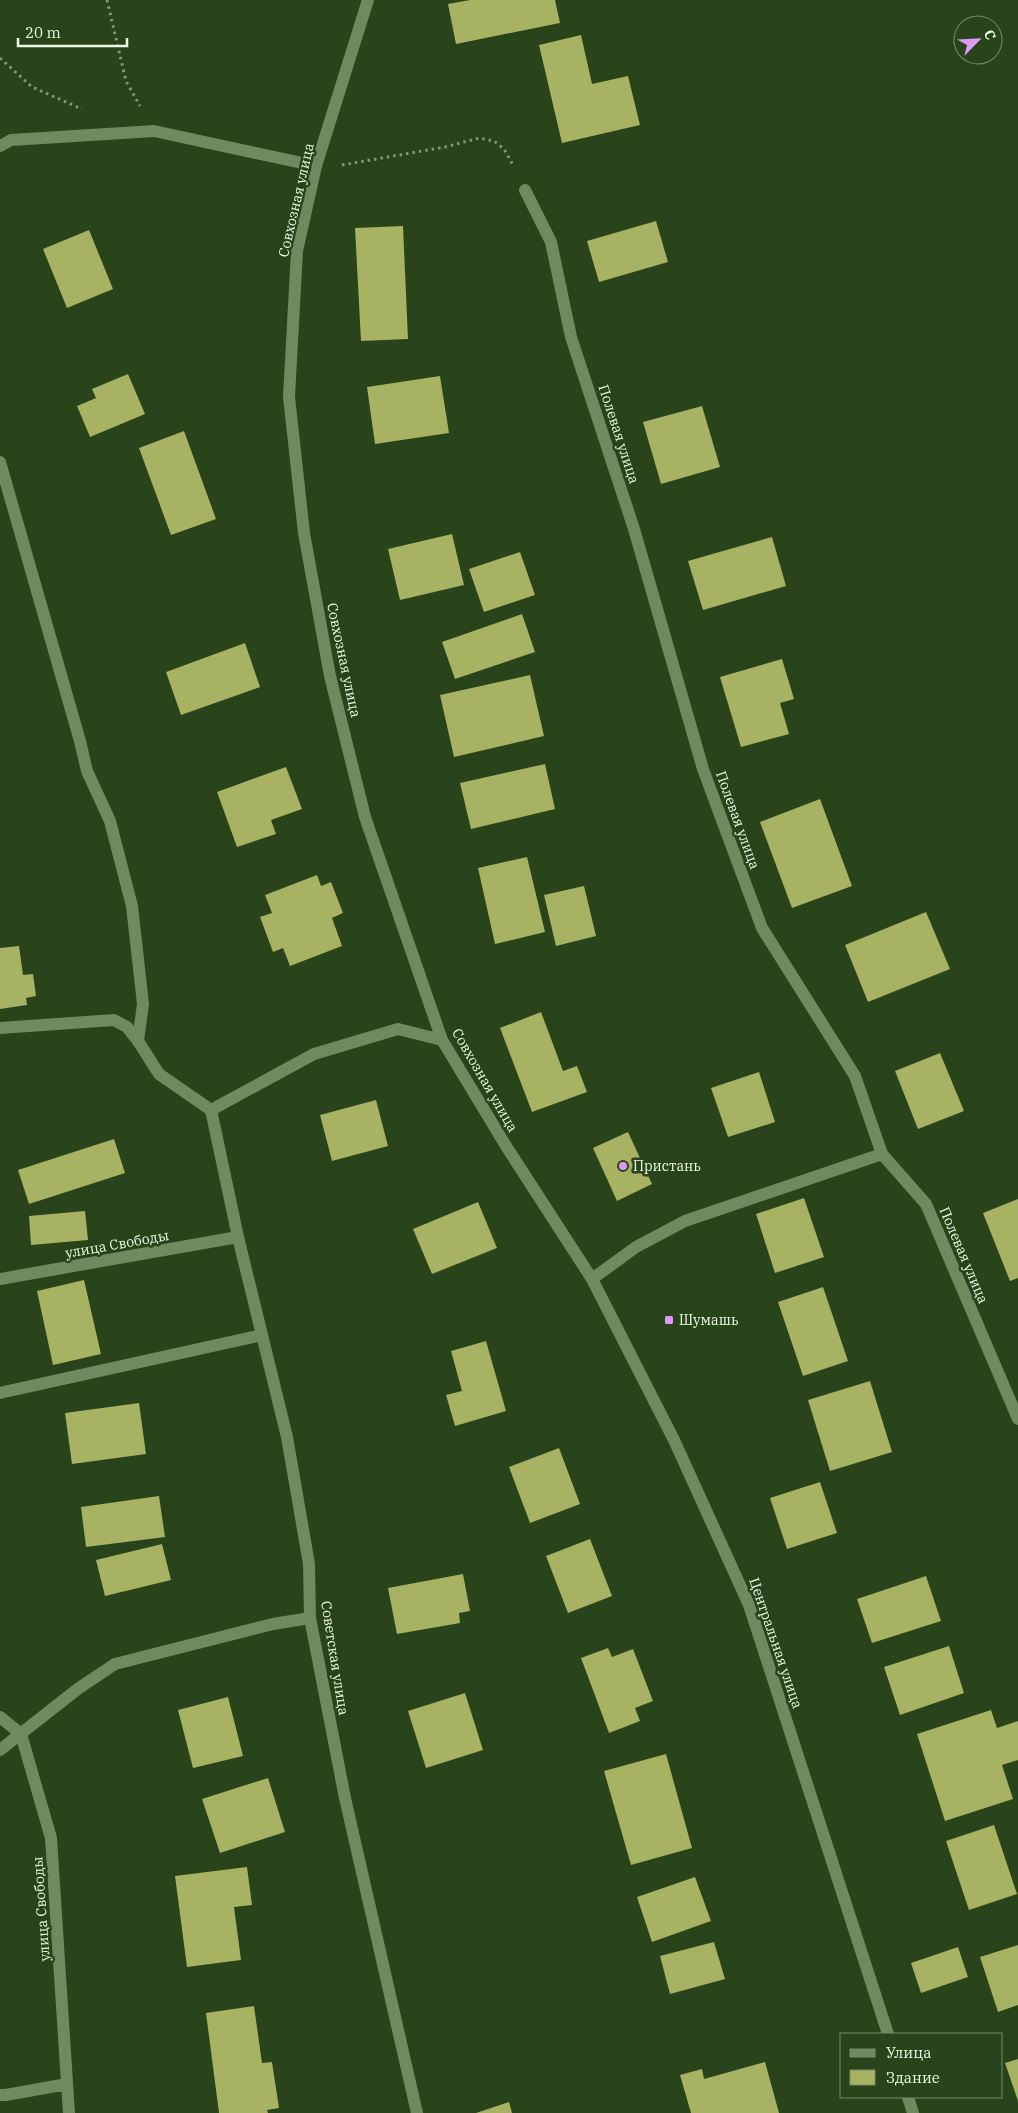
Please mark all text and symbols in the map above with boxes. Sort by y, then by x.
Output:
scale bar [18,15,126,47]
north arrow [953,15,1003,65]
text: 20 m [25,23,61,42]
text: С [980,27,1000,43]
street label: Совхозная улица [274,141,318,259]
street label: Полевая улица [594,382,644,486]
street label: Совхозная улица [323,601,365,719]
street label: Полевая улица [712,768,764,872]
street label: Совхозная улица [448,1025,522,1135]
place label: Пристань [633,1157,701,1175]
marker: Пристань [617,1160,629,1172]
street label: Полевая улица [936,1204,993,1306]
street label: улица Свободы [64,1226,170,1262]
place label: Шумашь [679,1311,739,1329]
marker: Шумашь [663,1314,675,1326]
street label: Центральная улица [745,1575,807,1711]
street label: Советская улица [317,1600,353,1717]
street label: улица Свободы [28,1856,54,1962]
legend [840,2033,1003,2098]
text: Улица [886,2043,931,2062]
text: Здание [886,2068,940,2087]

